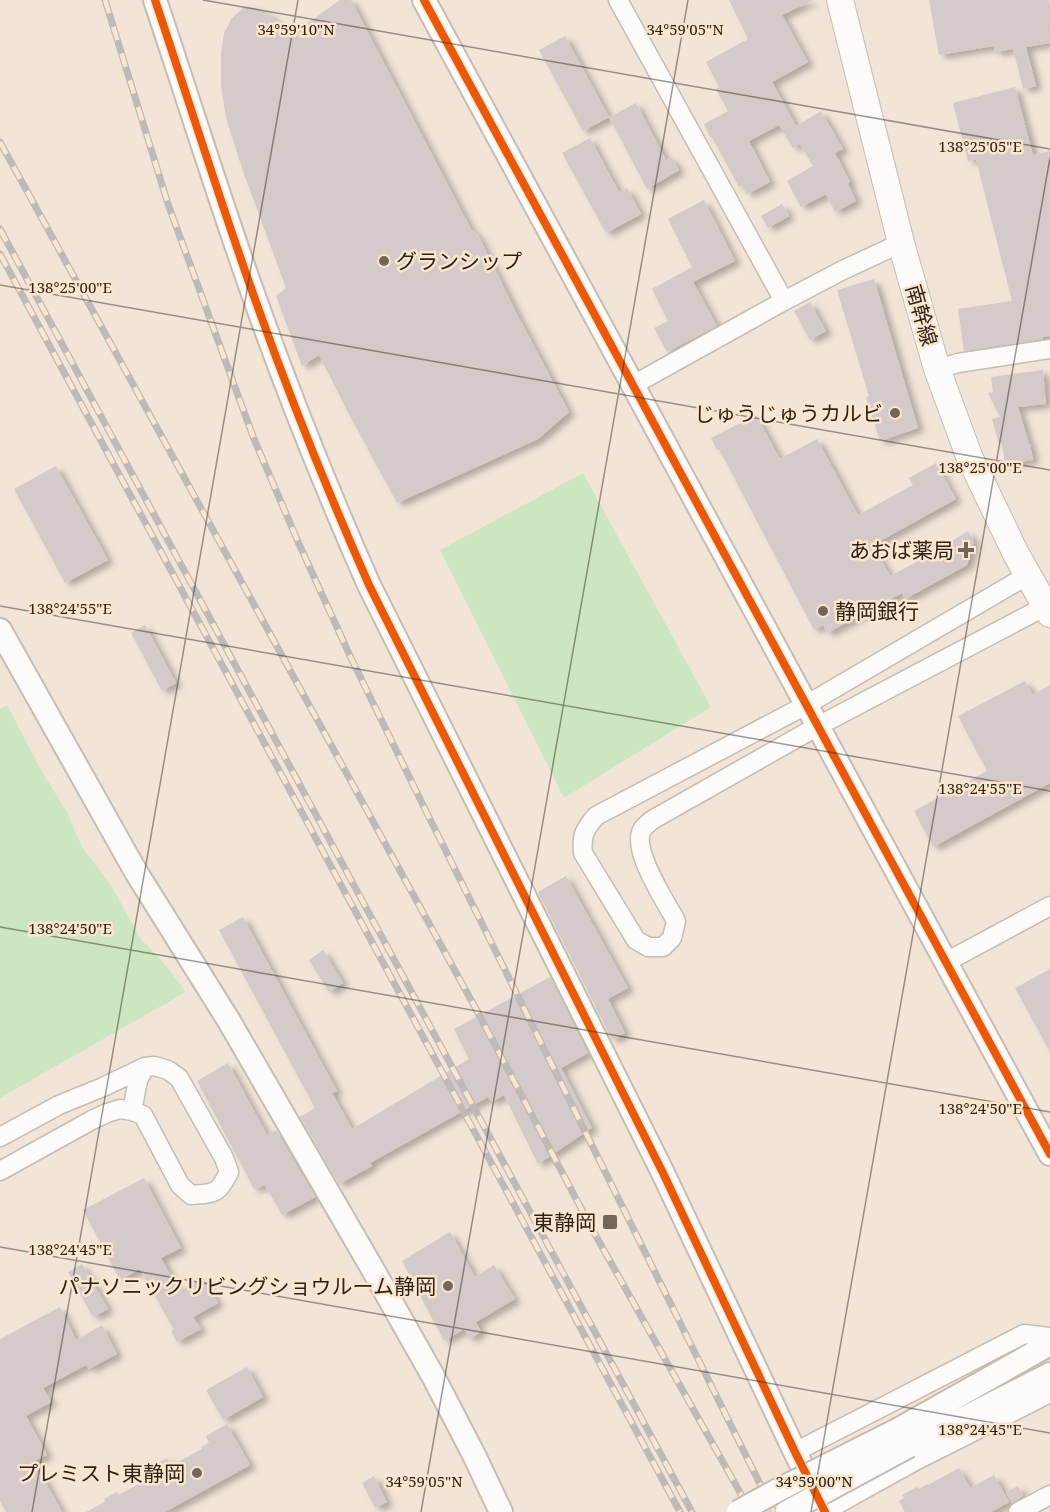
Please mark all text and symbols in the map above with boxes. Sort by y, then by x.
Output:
text: 34°59'10"N [257,19,335,39]
text: 34°59'05"N [646,19,724,39]
text: 138°25'05"E [938,136,1022,156]
place label: グランシップ [396,247,522,275]
marker: グランシップ [377,254,391,268]
text: 138°25'00"E [28,277,112,297]
street label: 南幹線 [900,281,944,349]
place label: じゅうじゅうカルビ [694,399,883,427]
marker: じゅうじゅうカルビ [888,406,902,420]
text: 138°25'00"E [938,457,1022,477]
place label: あおば薬局 [849,536,954,564]
marker: あおば薬局 [959,543,973,557]
place label: 静岡銀行 [835,597,919,625]
text: 138°24'55"E [28,598,112,618]
marker: 静岡銀行 [816,604,830,618]
text: 138°24'55"E [938,778,1022,798]
text: 138°24'50"E [28,918,112,938]
text: 138°24'50"E [938,1098,1022,1118]
place label: 東静岡 [533,1208,596,1236]
marker: 東静岡 [601,1213,619,1231]
text: 138°24'45"E [28,1239,112,1259]
place label: パナソニックリビングショウルーム静岡 [59,1272,436,1300]
marker: パナソニックリビングショウルーム静岡 [441,1279,455,1293]
text: 138°24'45"E [938,1419,1022,1439]
place label: プレミスト東静岡 [17,1459,185,1487]
marker: プレミスト東静岡 [190,1466,204,1480]
text: 34°59'05"N [385,1471,463,1491]
text: 34°59'00"N [775,1471,853,1491]

